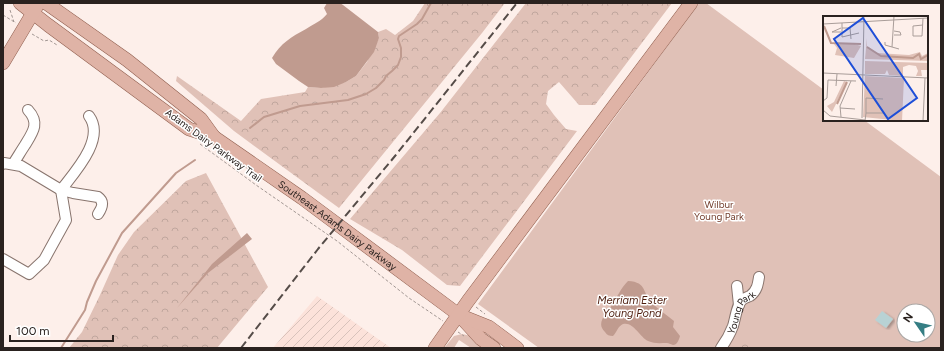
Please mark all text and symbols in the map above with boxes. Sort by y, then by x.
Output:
inset map [823,16,928,121]
street label: Adams Dairy Parkway Trail [163,106,265,185]
street label: Southeast Adams Dairy Parkway [276,178,400,274]
park label: Wilbur Young Park [694,198,744,223]
street label: Young Park [724,288,759,336]
water label: Merriam Ester Young Pond [597,294,668,320]
north arrow [896,303,936,343]
text: N [900,311,916,325]
scale bar [10,317,113,343]
text: 100 m [16,324,50,338]

